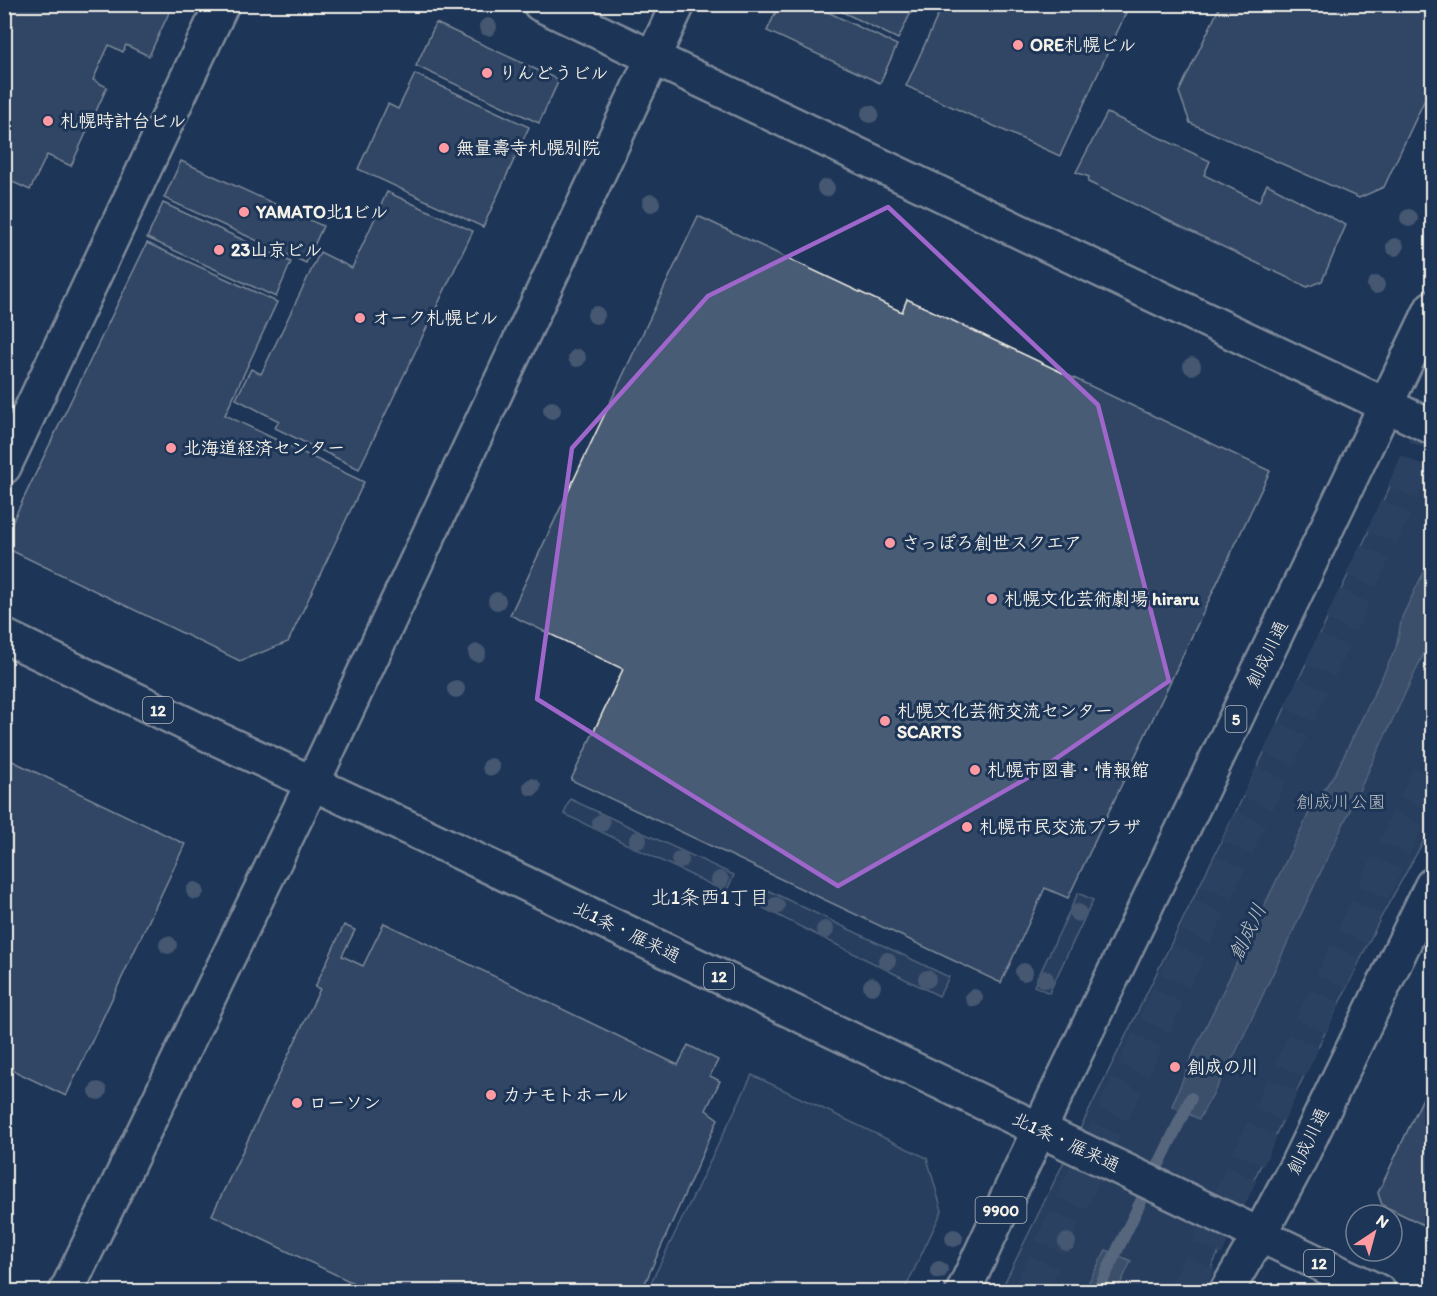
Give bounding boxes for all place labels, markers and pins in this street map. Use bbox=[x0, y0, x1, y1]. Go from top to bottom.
place label: ORE札幌ビル bbox=[1030, 34, 1136, 56]
marker: ORE札幌ビル bbox=[1011, 38, 1025, 52]
place label: りんどうビル bbox=[499, 62, 608, 84]
marker: りんどうビル bbox=[480, 66, 494, 80]
place label: 札幌時計台ビル bbox=[60, 110, 186, 132]
marker: 札幌時計台ビル bbox=[41, 114, 55, 128]
place label: 無量壽寺札幌別院 bbox=[456, 137, 600, 159]
marker: 無量壽寺札幌別院 bbox=[437, 141, 451, 155]
place label: YAMATO北1ビル bbox=[255, 201, 388, 223]
marker: YAMATO北1ビル bbox=[237, 205, 251, 219]
place label: 23山京ビル bbox=[231, 239, 322, 261]
marker: 23山京ビル bbox=[212, 243, 226, 257]
place label: オーク札幌ビル bbox=[372, 307, 498, 329]
marker: オーク札幌ビル bbox=[353, 311, 367, 325]
place label: 北海道経済センター bbox=[183, 437, 345, 459]
marker: 北海道経済センター bbox=[164, 441, 178, 455]
place label: さっぽろ創世スクエア bbox=[902, 532, 1082, 554]
marker: さっぽろ創世スクエア bbox=[883, 536, 897, 550]
place label: 札幌文化芸術劇場 hiraru bbox=[1004, 588, 1200, 610]
marker: 札幌文化芸術劇場 hiraru bbox=[985, 592, 999, 606]
place label: 札幌文化芸術交流センター SCARTS bbox=[897, 700, 1113, 743]
marker: 札幌文化芸術交流センター SCARTS bbox=[878, 714, 892, 728]
place label: 札幌市図書・情報館 bbox=[987, 759, 1149, 781]
marker: 札幌市図書・情報館 bbox=[968, 763, 982, 777]
place label: 札幌市民交流プラザ bbox=[979, 816, 1141, 838]
marker: 札幌市民交流プラザ bbox=[960, 820, 974, 834]
place label: 創成の川 bbox=[1187, 1056, 1259, 1078]
marker: 創成の川 bbox=[1168, 1060, 1182, 1074]
place label: カナモトホール bbox=[503, 1084, 628, 1106]
marker: カナモトホール bbox=[484, 1088, 498, 1102]
place label: ローソン bbox=[309, 1092, 381, 1114]
marker: ローソン bbox=[290, 1096, 304, 1110]

